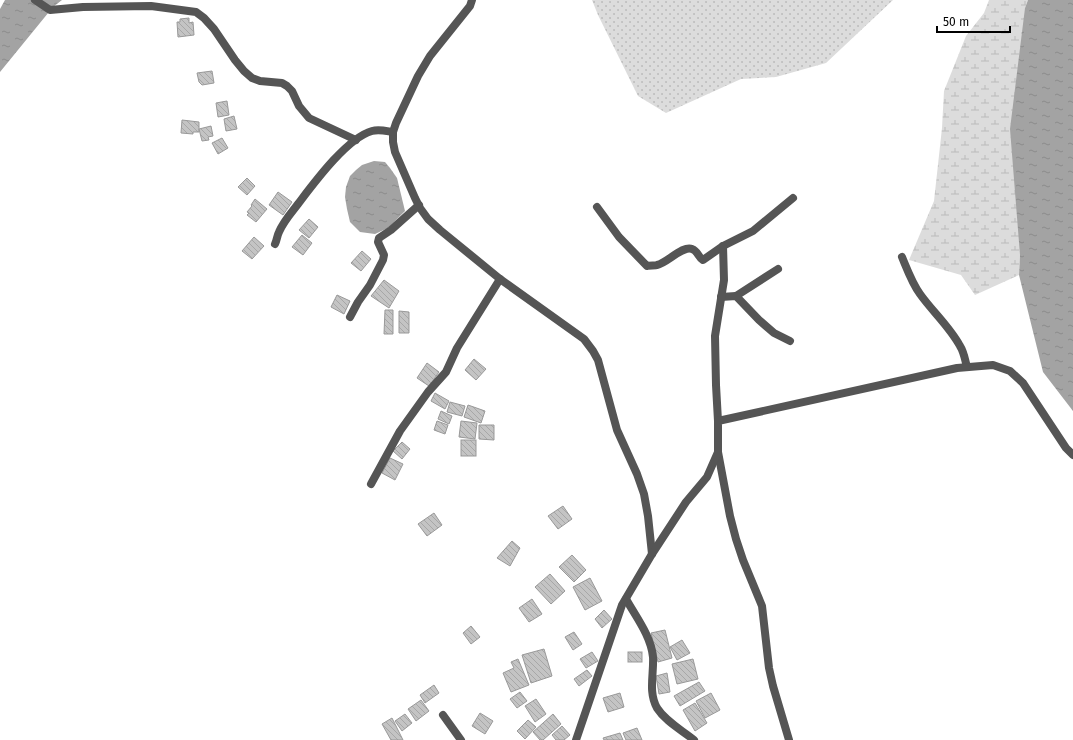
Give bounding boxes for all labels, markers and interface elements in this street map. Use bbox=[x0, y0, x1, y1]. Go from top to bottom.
scale bar bbox=[937, 8, 1010, 34]
text: 50 m bbox=[943, 15, 969, 29]

